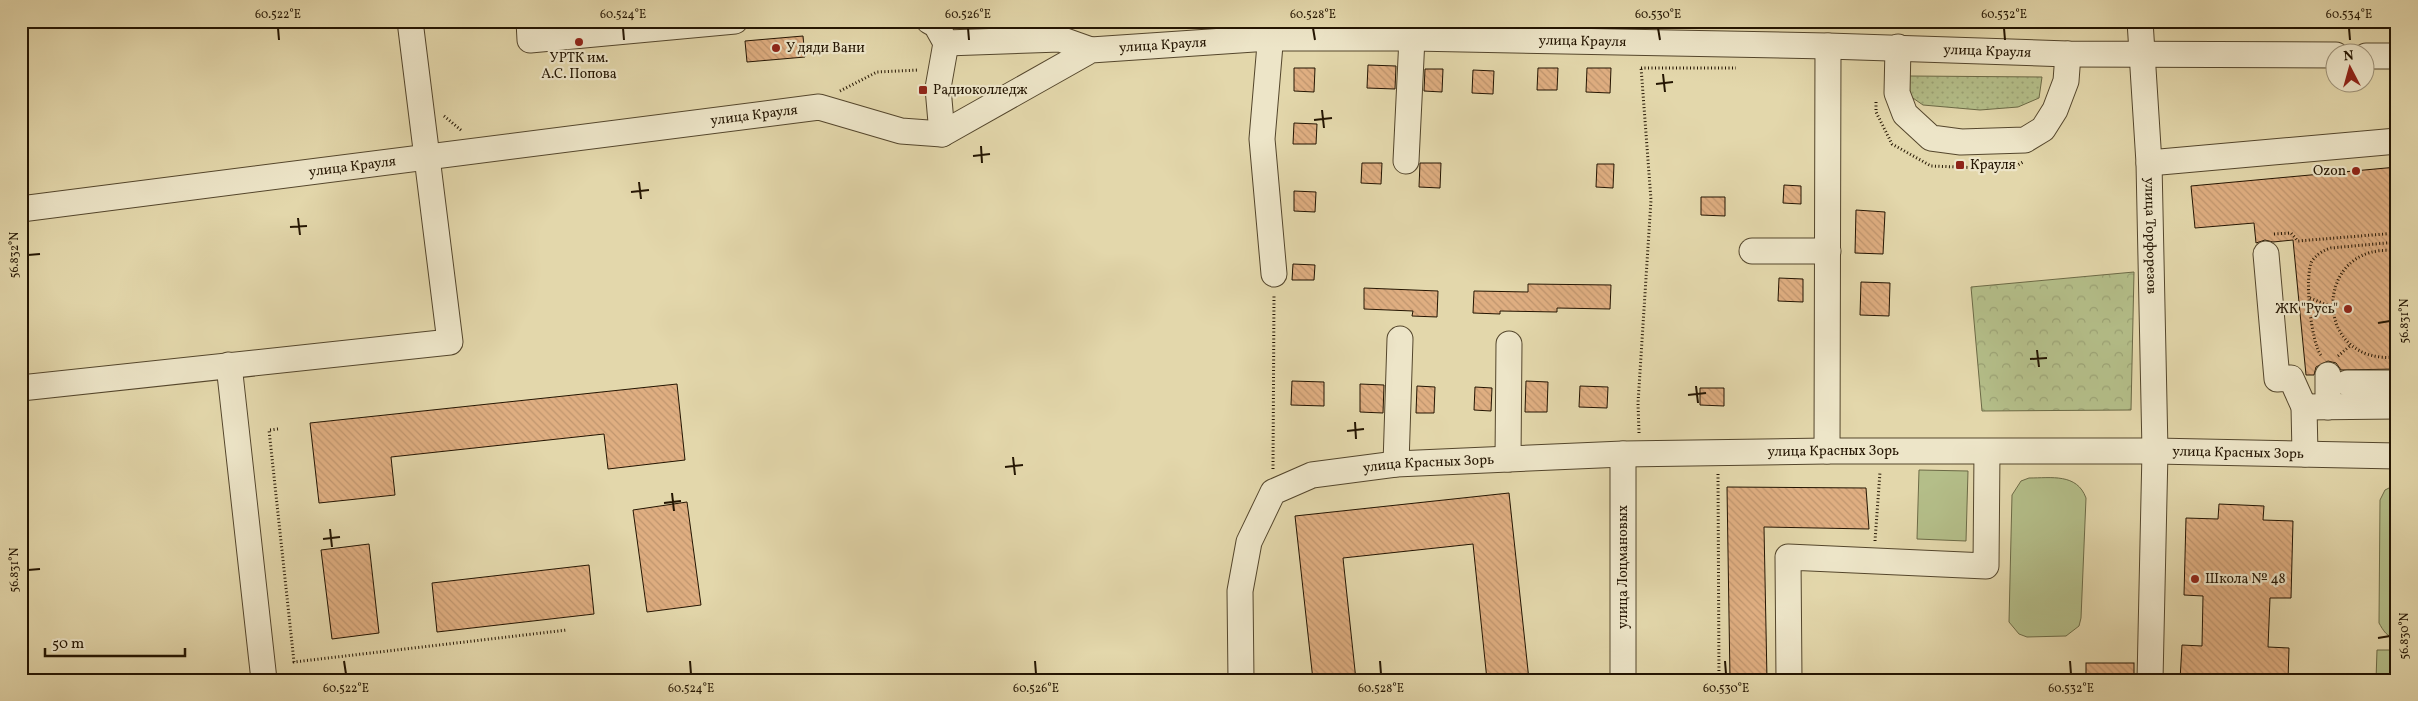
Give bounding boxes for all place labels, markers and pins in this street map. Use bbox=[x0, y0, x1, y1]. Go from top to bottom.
marker: УРТК им. А.С. Попова bbox=[573, 36, 585, 48]
place label: У дяди Вани bbox=[786, 39, 865, 58]
marker: У дяди Вани bbox=[770, 42, 782, 54]
place label: УРТК им. А.С. Попова bbox=[541, 49, 617, 84]
place label: Радиоколледж bbox=[933, 81, 1028, 100]
marker: Радиоколледж bbox=[917, 84, 929, 96]
place label: Крауля bbox=[1970, 156, 2016, 175]
marker: Крауля bbox=[1954, 159, 1966, 171]
place label: Ozon bbox=[2313, 162, 2346, 181]
marker: Ozon bbox=[2350, 165, 2362, 177]
place label: ЖК "Русь" bbox=[2275, 300, 2338, 319]
marker: ЖК "Русь" bbox=[2342, 303, 2354, 315]
place label: Школа № 48 bbox=[2205, 570, 2286, 589]
marker: Школа № 48 bbox=[2189, 573, 2201, 585]

